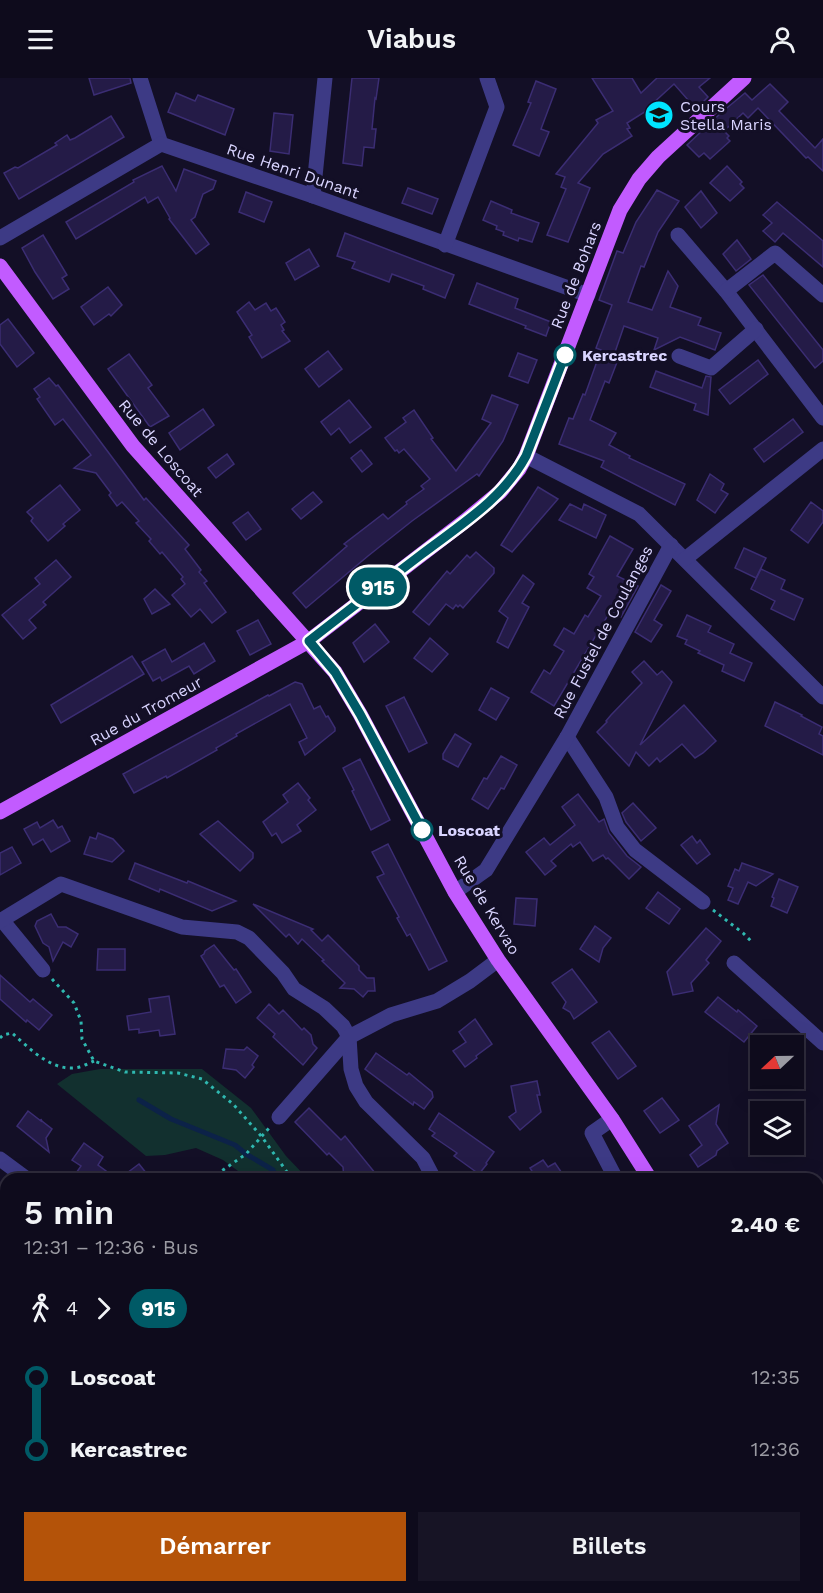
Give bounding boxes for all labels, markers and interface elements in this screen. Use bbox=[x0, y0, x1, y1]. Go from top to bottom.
icon: menu bbox=[24, 23, 57, 56]
text: Viabus bbox=[367, 23, 456, 55]
icon: person bbox=[766, 23, 799, 56]
place label: Cours Stella Maris bbox=[680, 97, 772, 134]
school or university icon: Cours Stella Maris bbox=[643, 99, 675, 131]
street label: Rue Henri Dunant bbox=[224, 139, 362, 203]
street label: Rue de Bohars bbox=[547, 219, 605, 331]
marker: Kercastrec bbox=[554, 344, 576, 366]
place label: Kercastrec bbox=[582, 346, 667, 365]
street label: Rue de Loscoat bbox=[115, 396, 207, 501]
street label: Rue Fustel de Coulanges bbox=[549, 542, 657, 722]
line badge: 915 bbox=[344, 568, 412, 606]
text: 915 bbox=[361, 575, 395, 600]
street label: Rue du Tromeur bbox=[87, 672, 206, 750]
marker: Loscoat bbox=[411, 819, 433, 841]
place label: Loscoat bbox=[438, 821, 500, 840]
street label: Rue de Kervao bbox=[450, 852, 524, 958]
north arrow bbox=[750, 1035, 804, 1089]
map controls bbox=[750, 1035, 804, 1155]
button: layers bbox=[750, 1101, 804, 1155]
text: 5 min bbox=[24, 1193, 114, 1232]
text: 2.40 € bbox=[730, 1212, 800, 1237]
text: 12:31 – 12:36 · Bus bbox=[24, 1235, 199, 1259]
icon: walk bbox=[24, 1292, 57, 1325]
icon: forward bbox=[87, 1292, 120, 1325]
text: 4 bbox=[66, 1296, 78, 1320]
text: 915 bbox=[141, 1296, 175, 1321]
text: Loscoat bbox=[70, 1365, 155, 1390]
text: 12:35 bbox=[751, 1365, 800, 1389]
text: Kercastrec bbox=[70, 1437, 188, 1462]
text: 12:36 bbox=[751, 1437, 800, 1461]
button: Démarrer bbox=[24, 1512, 406, 1581]
button: Billets bbox=[418, 1512, 800, 1581]

